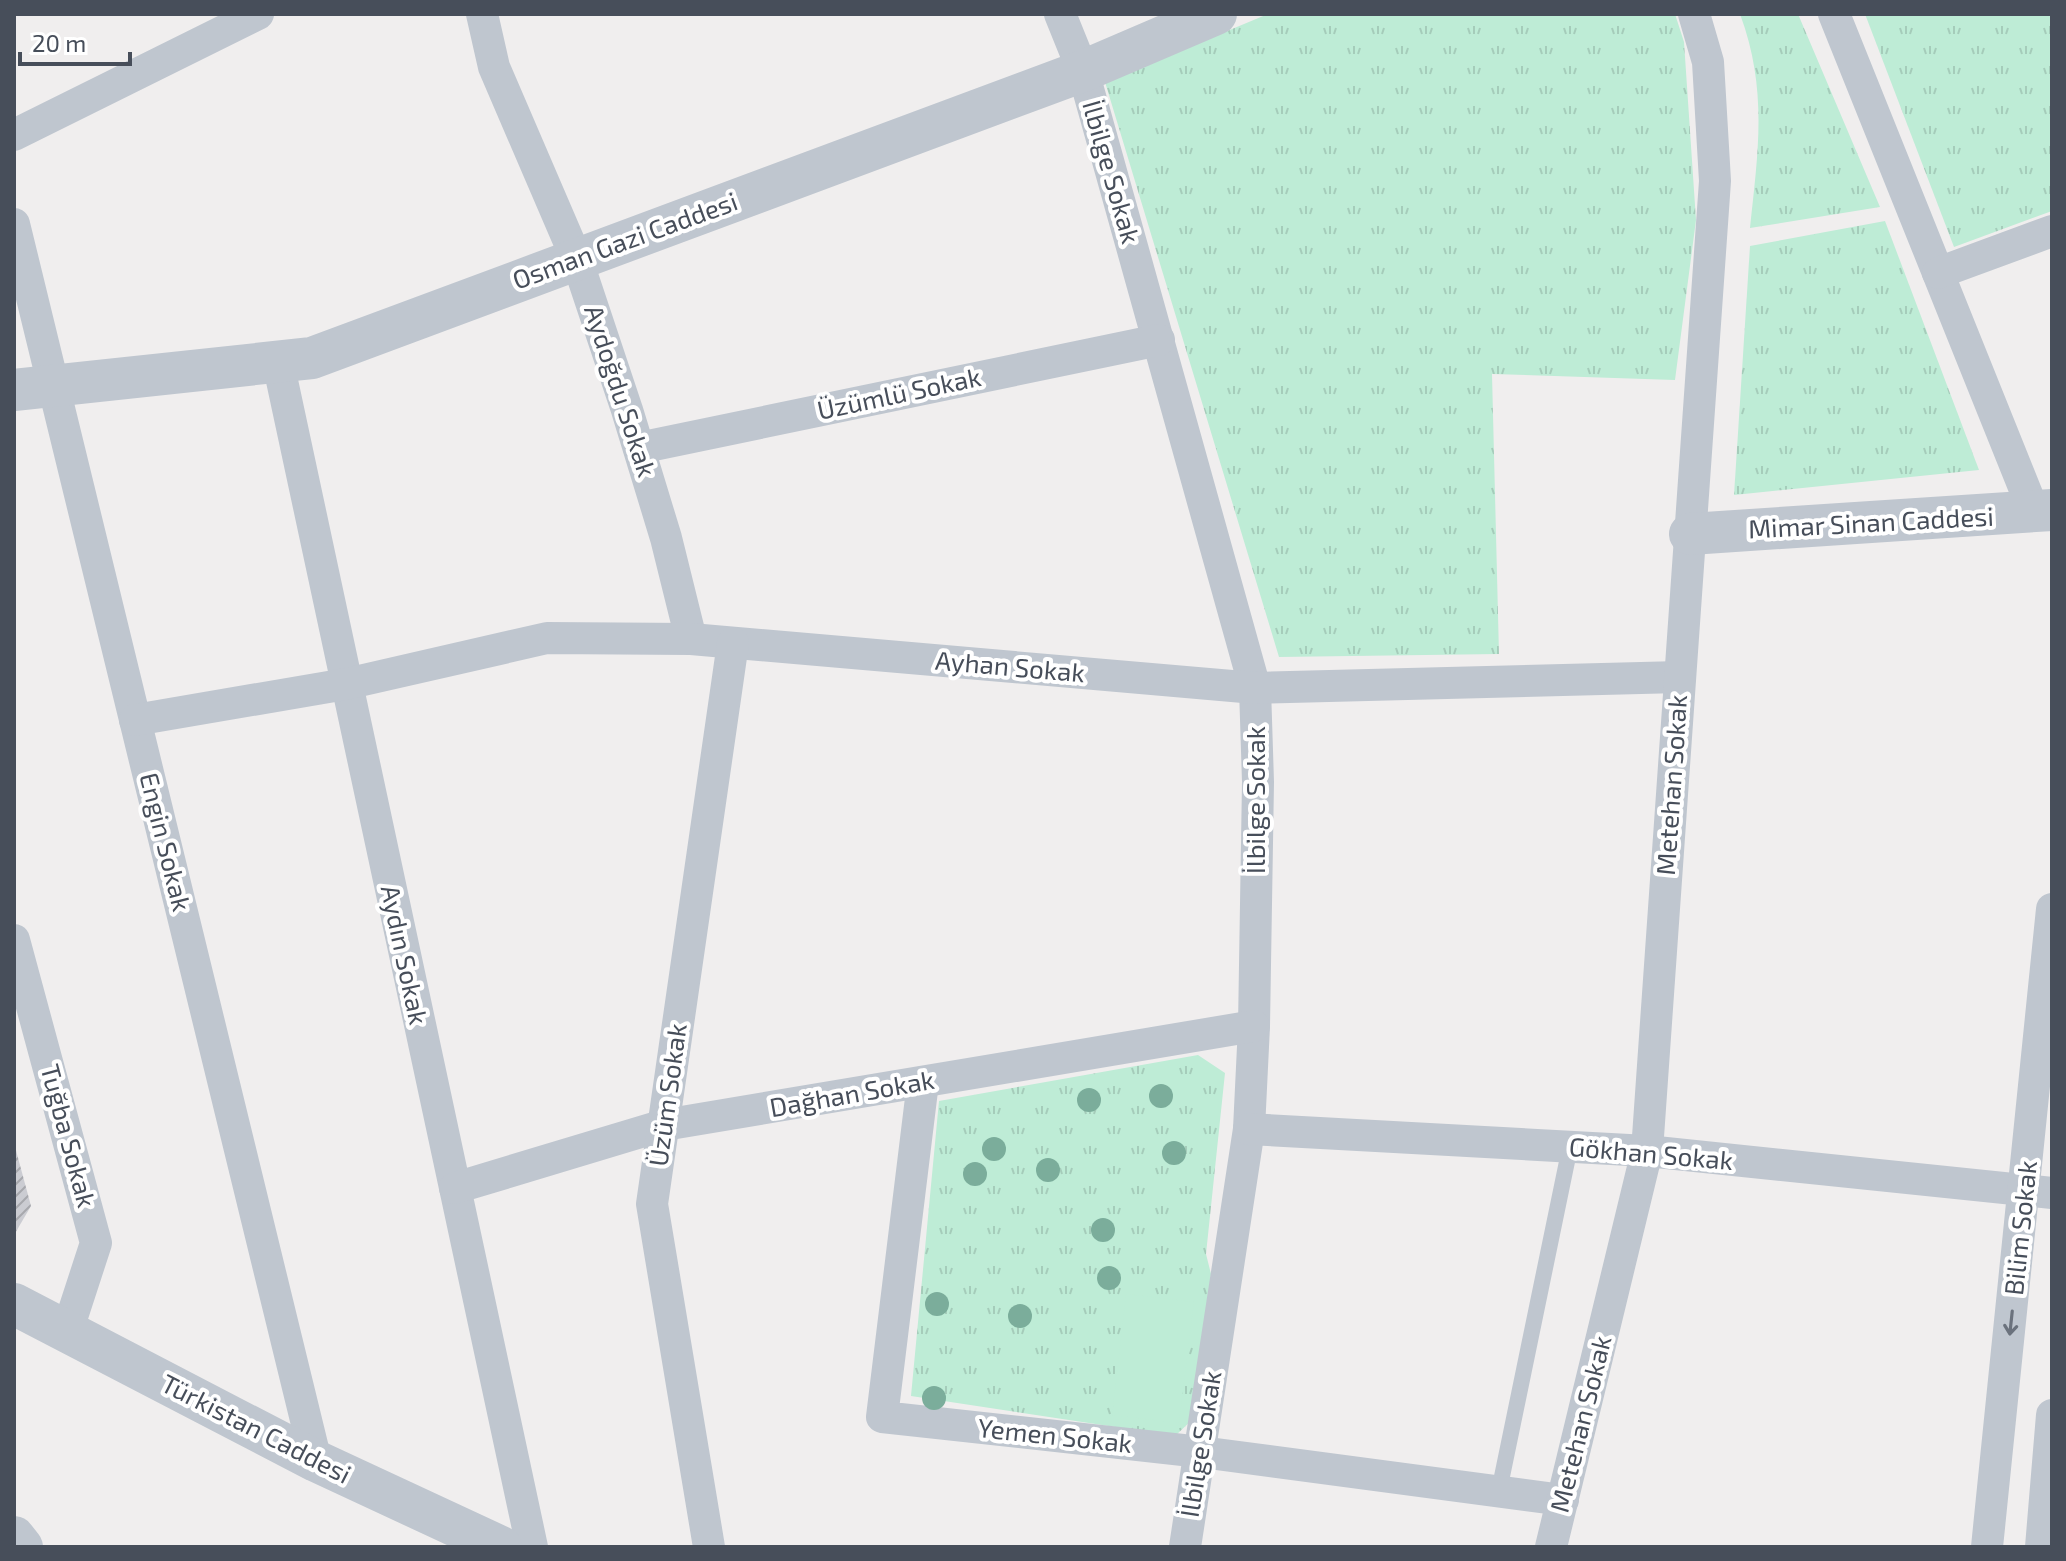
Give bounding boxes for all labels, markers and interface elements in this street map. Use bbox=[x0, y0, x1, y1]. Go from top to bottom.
scale bar bbox=[20, 16, 130, 66]
text: 20 m bbox=[32, 28, 86, 57]
street label: İlbilge Sokak bbox=[1077, 96, 1148, 247]
street label: Osman Gazi Caddesi bbox=[508, 184, 741, 295]
street label: Aydoğdu Sokak bbox=[579, 301, 664, 480]
street label: Üzümlü Sokak bbox=[814, 360, 983, 425]
street label: Mimar Sinan Caddesi bbox=[1747, 500, 1994, 543]
street label: Ayhan Sokak bbox=[934, 644, 1086, 687]
street label: Metehan Sokak bbox=[1649, 694, 1692, 876]
street label: İlbilge Sokak bbox=[1239, 726, 1270, 874]
street label: Engin Sokak bbox=[134, 769, 199, 914]
street label: Aydın Sokak bbox=[376, 882, 435, 1027]
street label: Üzüm Sokak bbox=[641, 1021, 692, 1168]
street label: Tuğba Sokak bbox=[35, 1061, 103, 1211]
street label: Dağhan Sokak bbox=[767, 1063, 936, 1122]
street label: Gökhan Sokak bbox=[1568, 1130, 1735, 1175]
street label: Bilim Sokak bbox=[1997, 1159, 2042, 1297]
one-way arrow bbox=[2004, 1309, 2019, 1336]
street label: Metehan Sokak bbox=[1543, 1332, 1616, 1515]
street label: Türkistan Caddesi bbox=[157, 1367, 357, 1489]
street label: İlbilge Sokak bbox=[1173, 1368, 1226, 1519]
street label: Yemen Sokak bbox=[977, 1411, 1134, 1458]

